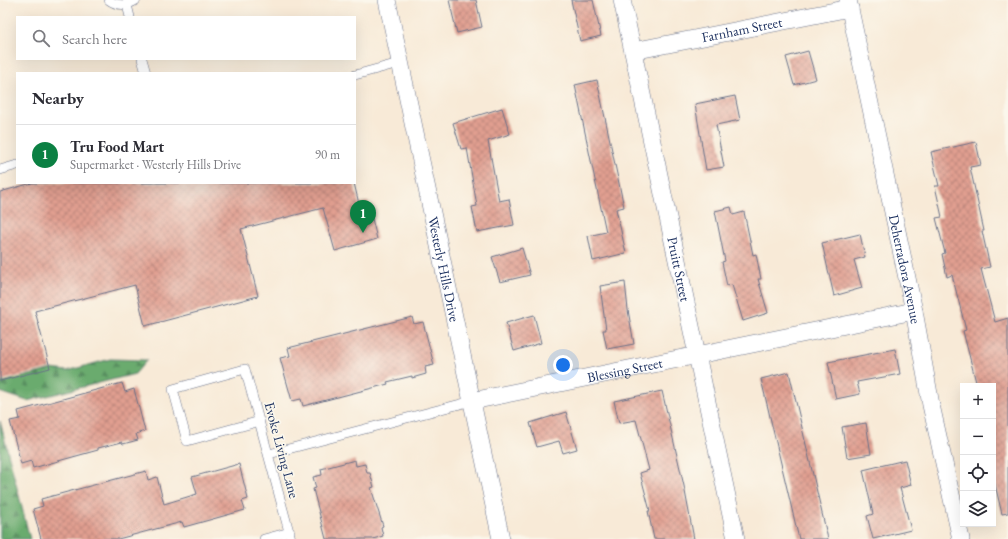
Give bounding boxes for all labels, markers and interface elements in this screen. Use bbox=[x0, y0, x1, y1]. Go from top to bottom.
street label: Farnham Street bbox=[700, 13, 784, 46]
search box bbox=[16, 16, 356, 60]
icon: search bbox=[30, 27, 52, 49]
text: Search here bbox=[62, 29, 127, 48]
text: Nearby bbox=[32, 87, 84, 109]
text: Tru Food Mart bbox=[70, 137, 164, 156]
text: 1 bbox=[42, 146, 48, 163]
text: 90 m bbox=[315, 146, 340, 163]
text: Supermarket · Westerly Hills Drive bbox=[70, 156, 241, 173]
pin: 1 bbox=[350, 200, 376, 233]
street label: Deherradora Avenue bbox=[885, 213, 925, 326]
street label: Westerly Hills Drive bbox=[424, 215, 464, 324]
street label: Pruitt Street bbox=[663, 235, 695, 304]
street label: Blessing Street bbox=[585, 353, 665, 386]
your location bbox=[553, 355, 573, 375]
map controls bbox=[960, 383, 996, 527]
button: + bbox=[960, 383, 996, 419]
street label: Evoke Living Lane bbox=[261, 400, 304, 501]
button: − bbox=[960, 419, 996, 455]
button: locate bbox=[960, 455, 996, 491]
button: layers bbox=[960, 491, 996, 527]

